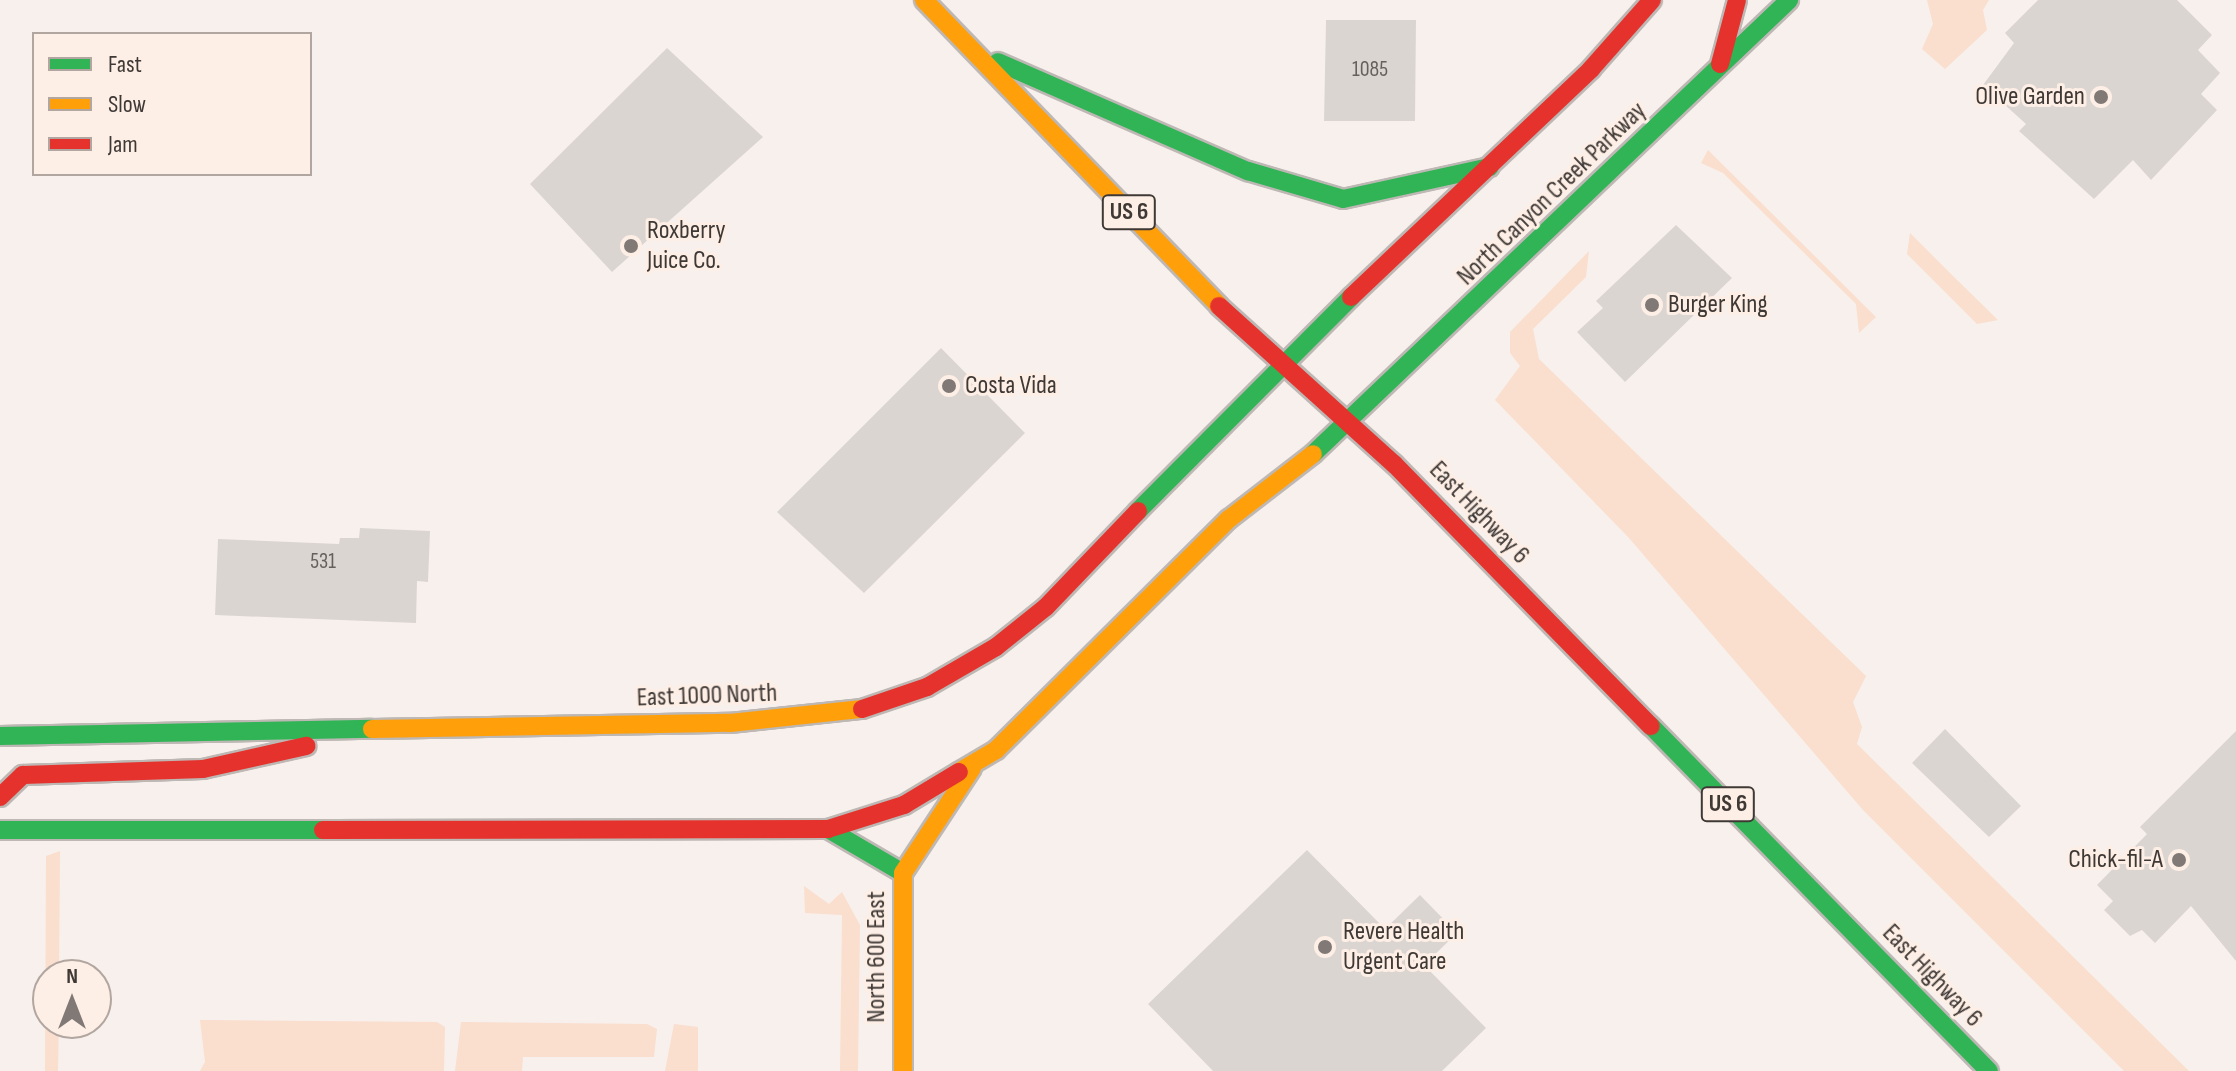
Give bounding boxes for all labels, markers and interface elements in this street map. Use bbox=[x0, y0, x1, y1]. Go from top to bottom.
legend bbox=[32, 32, 312, 176]
text: Fast bbox=[108, 50, 142, 79]
house number: 1085 bbox=[1352, 57, 1388, 83]
place label: Olive Garden bbox=[1975, 81, 2085, 113]
marker: Olive Garden bbox=[2092, 88, 2110, 106]
text: Slow bbox=[108, 90, 146, 119]
street label: North Canyon Creek Parkway bbox=[1451, 96, 1653, 292]
text: Jam bbox=[108, 130, 138, 159]
road number: US 6 bbox=[1101, 192, 1157, 232]
place label: Roxberry Juice Co. bbox=[647, 215, 725, 276]
marker: Roxberry Juice Co. bbox=[622, 237, 640, 255]
place label: Burger King bbox=[1668, 289, 1768, 321]
marker: Burger King bbox=[1643, 296, 1661, 314]
place label: Costa Vida bbox=[965, 370, 1057, 402]
marker: Costa Vida bbox=[940, 377, 958, 395]
street label: East Highway 6 bbox=[1422, 455, 1536, 571]
house number: 531 bbox=[310, 549, 336, 575]
street label: East 1000 North bbox=[636, 678, 778, 714]
road number: US 6 bbox=[1700, 784, 1756, 824]
place label: Chick-fil-A bbox=[2068, 844, 2163, 876]
marker: Chick-fil-A bbox=[2170, 851, 2188, 869]
street label: North 600 East bbox=[861, 891, 893, 1023]
place label: Revere Health Urgent Care bbox=[1343, 916, 1464, 978]
street label: East Highway 6 bbox=[1875, 918, 1989, 1034]
marker: Revere Health Urgent Care bbox=[1314, 936, 1336, 958]
north arrow bbox=[32, 959, 112, 1039]
text: N bbox=[66, 963, 78, 990]

